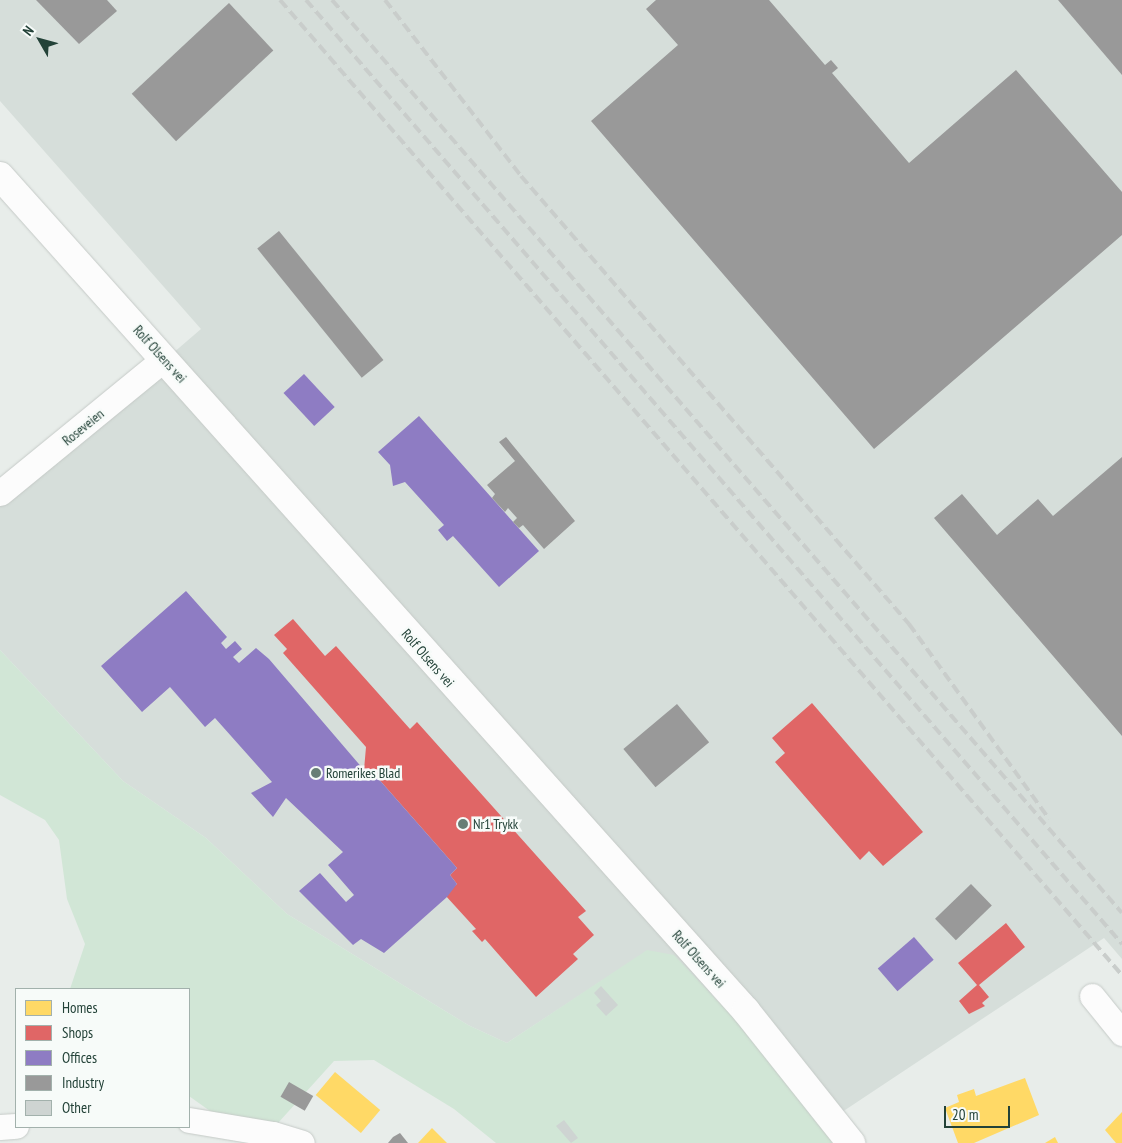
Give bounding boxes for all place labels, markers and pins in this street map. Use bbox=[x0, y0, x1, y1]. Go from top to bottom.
place label: Romerikes Blad bbox=[326, 765, 400, 781]
marker: Romerikes Blad bbox=[310, 767, 322, 779]
place label: Nr1 Trykk bbox=[473, 816, 519, 832]
marker: Nr1 Trykk bbox=[457, 818, 469, 830]

